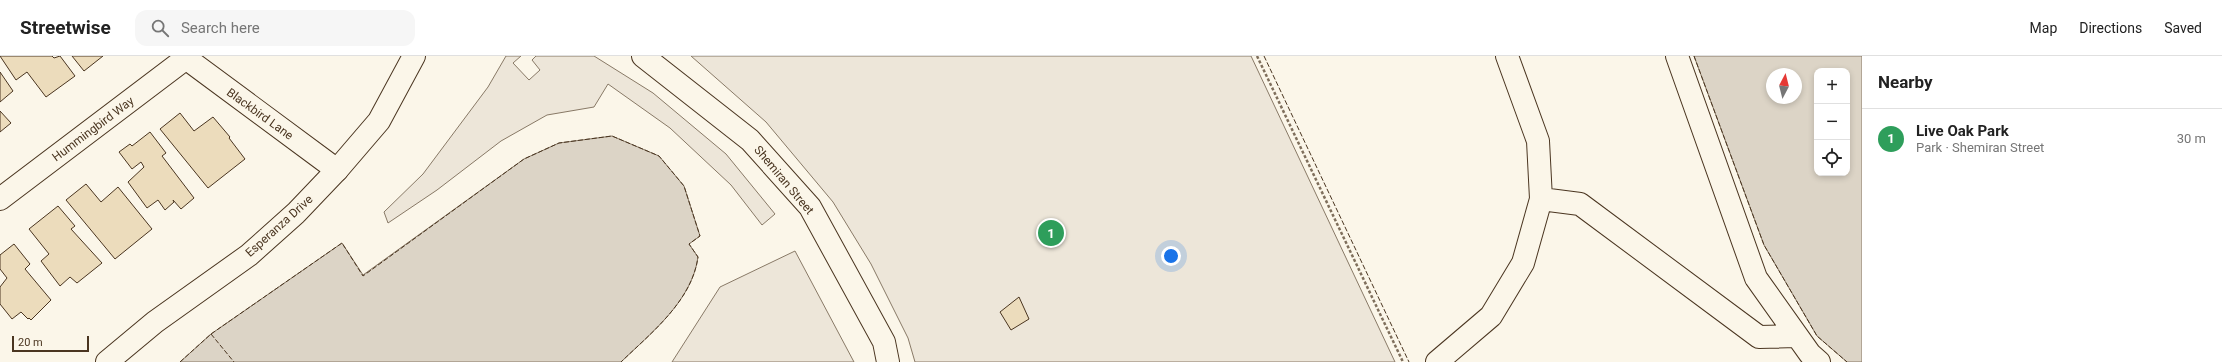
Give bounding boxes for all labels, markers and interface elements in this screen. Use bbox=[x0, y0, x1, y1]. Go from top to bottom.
search box bbox=[135, 10, 415, 46]
text: Streetwise bbox=[20, 16, 111, 39]
icon: search bbox=[149, 17, 171, 39]
text: Search here bbox=[181, 19, 260, 37]
text: Map bbox=[2030, 20, 2057, 36]
text: Directions bbox=[2079, 20, 2142, 36]
text: Saved bbox=[2164, 20, 2202, 36]
north arrow bbox=[1766, 68, 1802, 104]
map controls bbox=[1814, 68, 1850, 176]
button: + bbox=[1814, 68, 1850, 104]
text: Nearby bbox=[1878, 72, 1933, 92]
street label: Blackbird Lane bbox=[224, 85, 296, 143]
street label: Hummingbird Way bbox=[49, 94, 137, 164]
button: − bbox=[1814, 104, 1850, 140]
text: Live Oak Park bbox=[1916, 122, 2009, 140]
text: 1 bbox=[1887, 131, 1895, 146]
text: 30 m bbox=[2177, 131, 2206, 146]
button: locate bbox=[1814, 140, 1850, 176]
text: Park · Shemiran Street bbox=[1916, 140, 2044, 155]
street label: Shemiran Street bbox=[751, 143, 817, 217]
street label: Esperanza Drive bbox=[243, 192, 315, 260]
pin: 1 bbox=[1038, 218, 1064, 248]
your location bbox=[1161, 246, 1181, 266]
scale bar bbox=[12, 334, 89, 353]
text: 20 m bbox=[18, 336, 43, 349]

